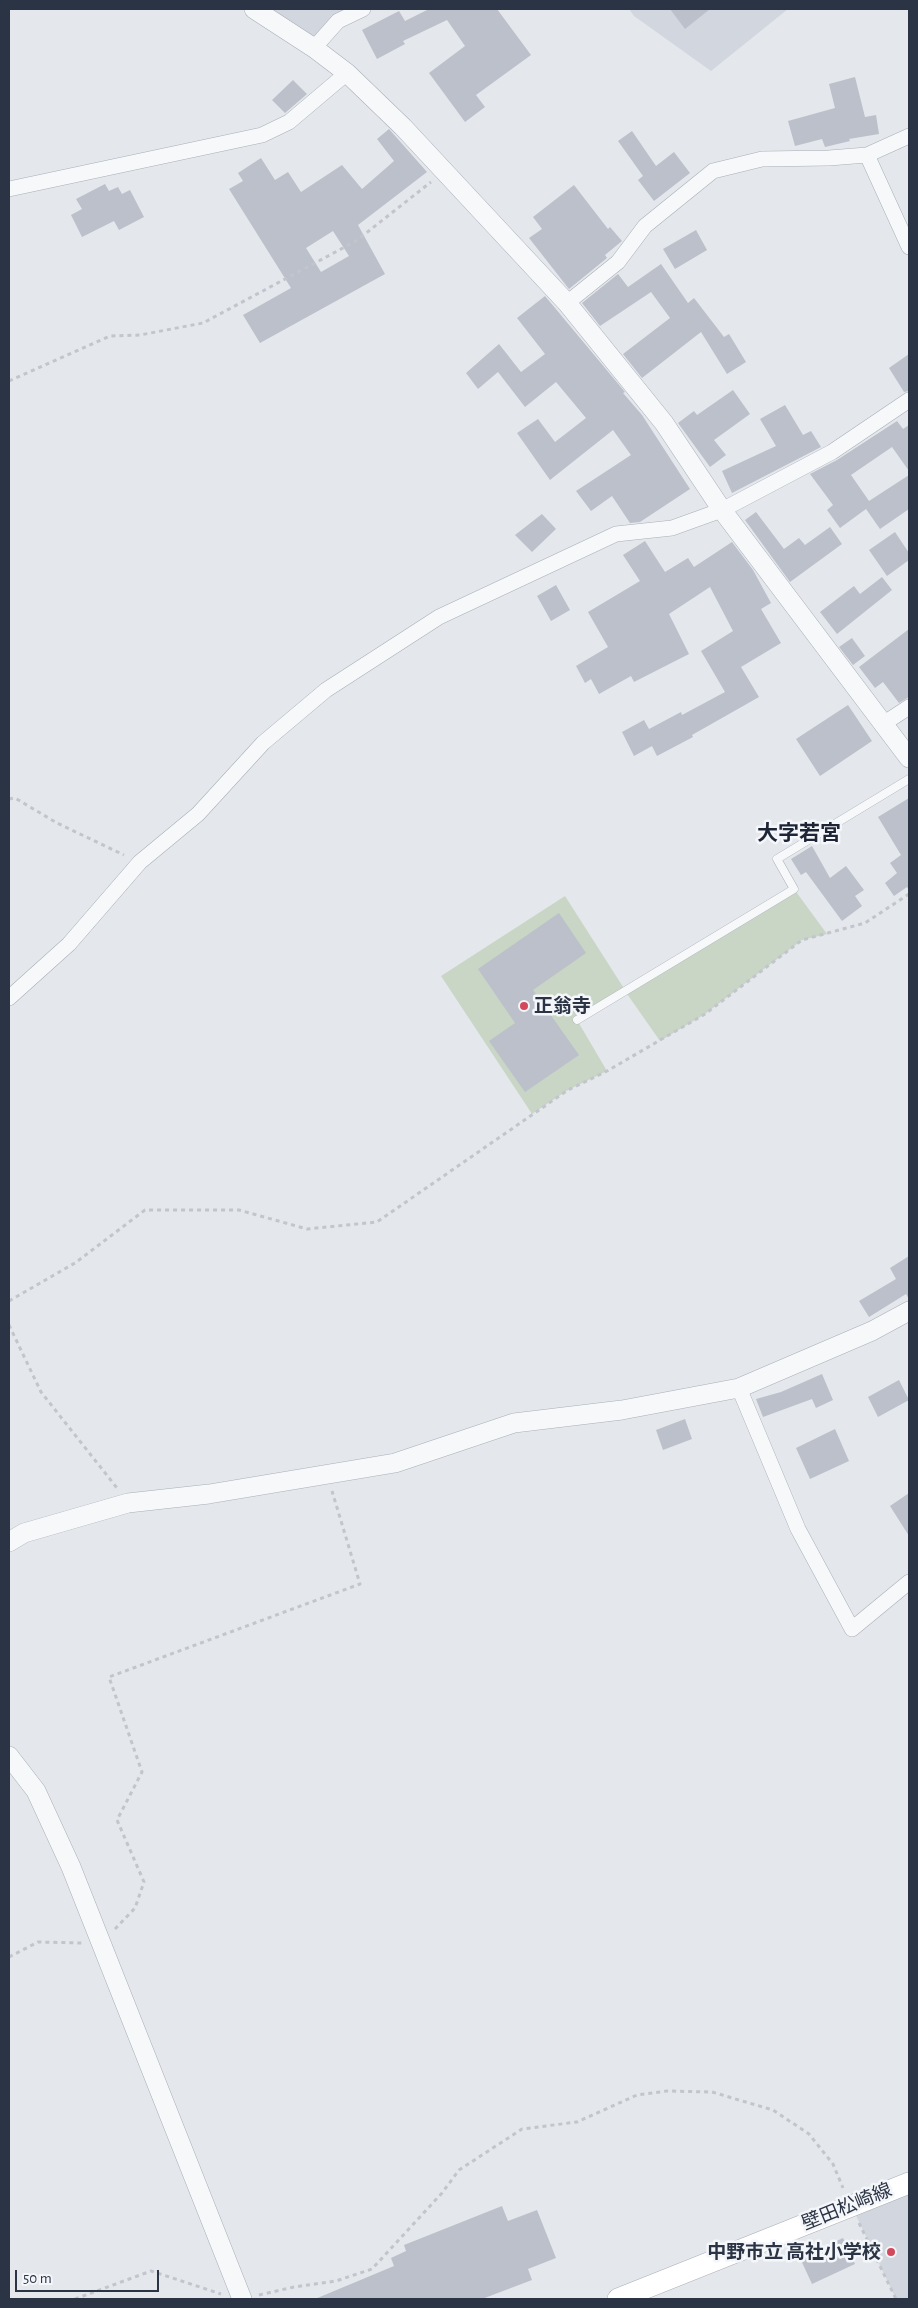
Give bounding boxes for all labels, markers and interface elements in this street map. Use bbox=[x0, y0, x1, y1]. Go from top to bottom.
district label: 大字若宮 bbox=[757, 821, 841, 847]
place label: 正翁寺 bbox=[534, 995, 591, 1017]
marker: 正翁寺 bbox=[518, 1000, 530, 1012]
street label: 壁田松崎線 bbox=[799, 2179, 895, 2235]
place label: 中野市立 高社小学校 bbox=[707, 2241, 881, 2263]
marker: 中野市立 高社小学校 bbox=[885, 2246, 897, 2258]
scale bar bbox=[18, 2260, 161, 2292]
text: 50 m bbox=[23, 2271, 52, 2286]

